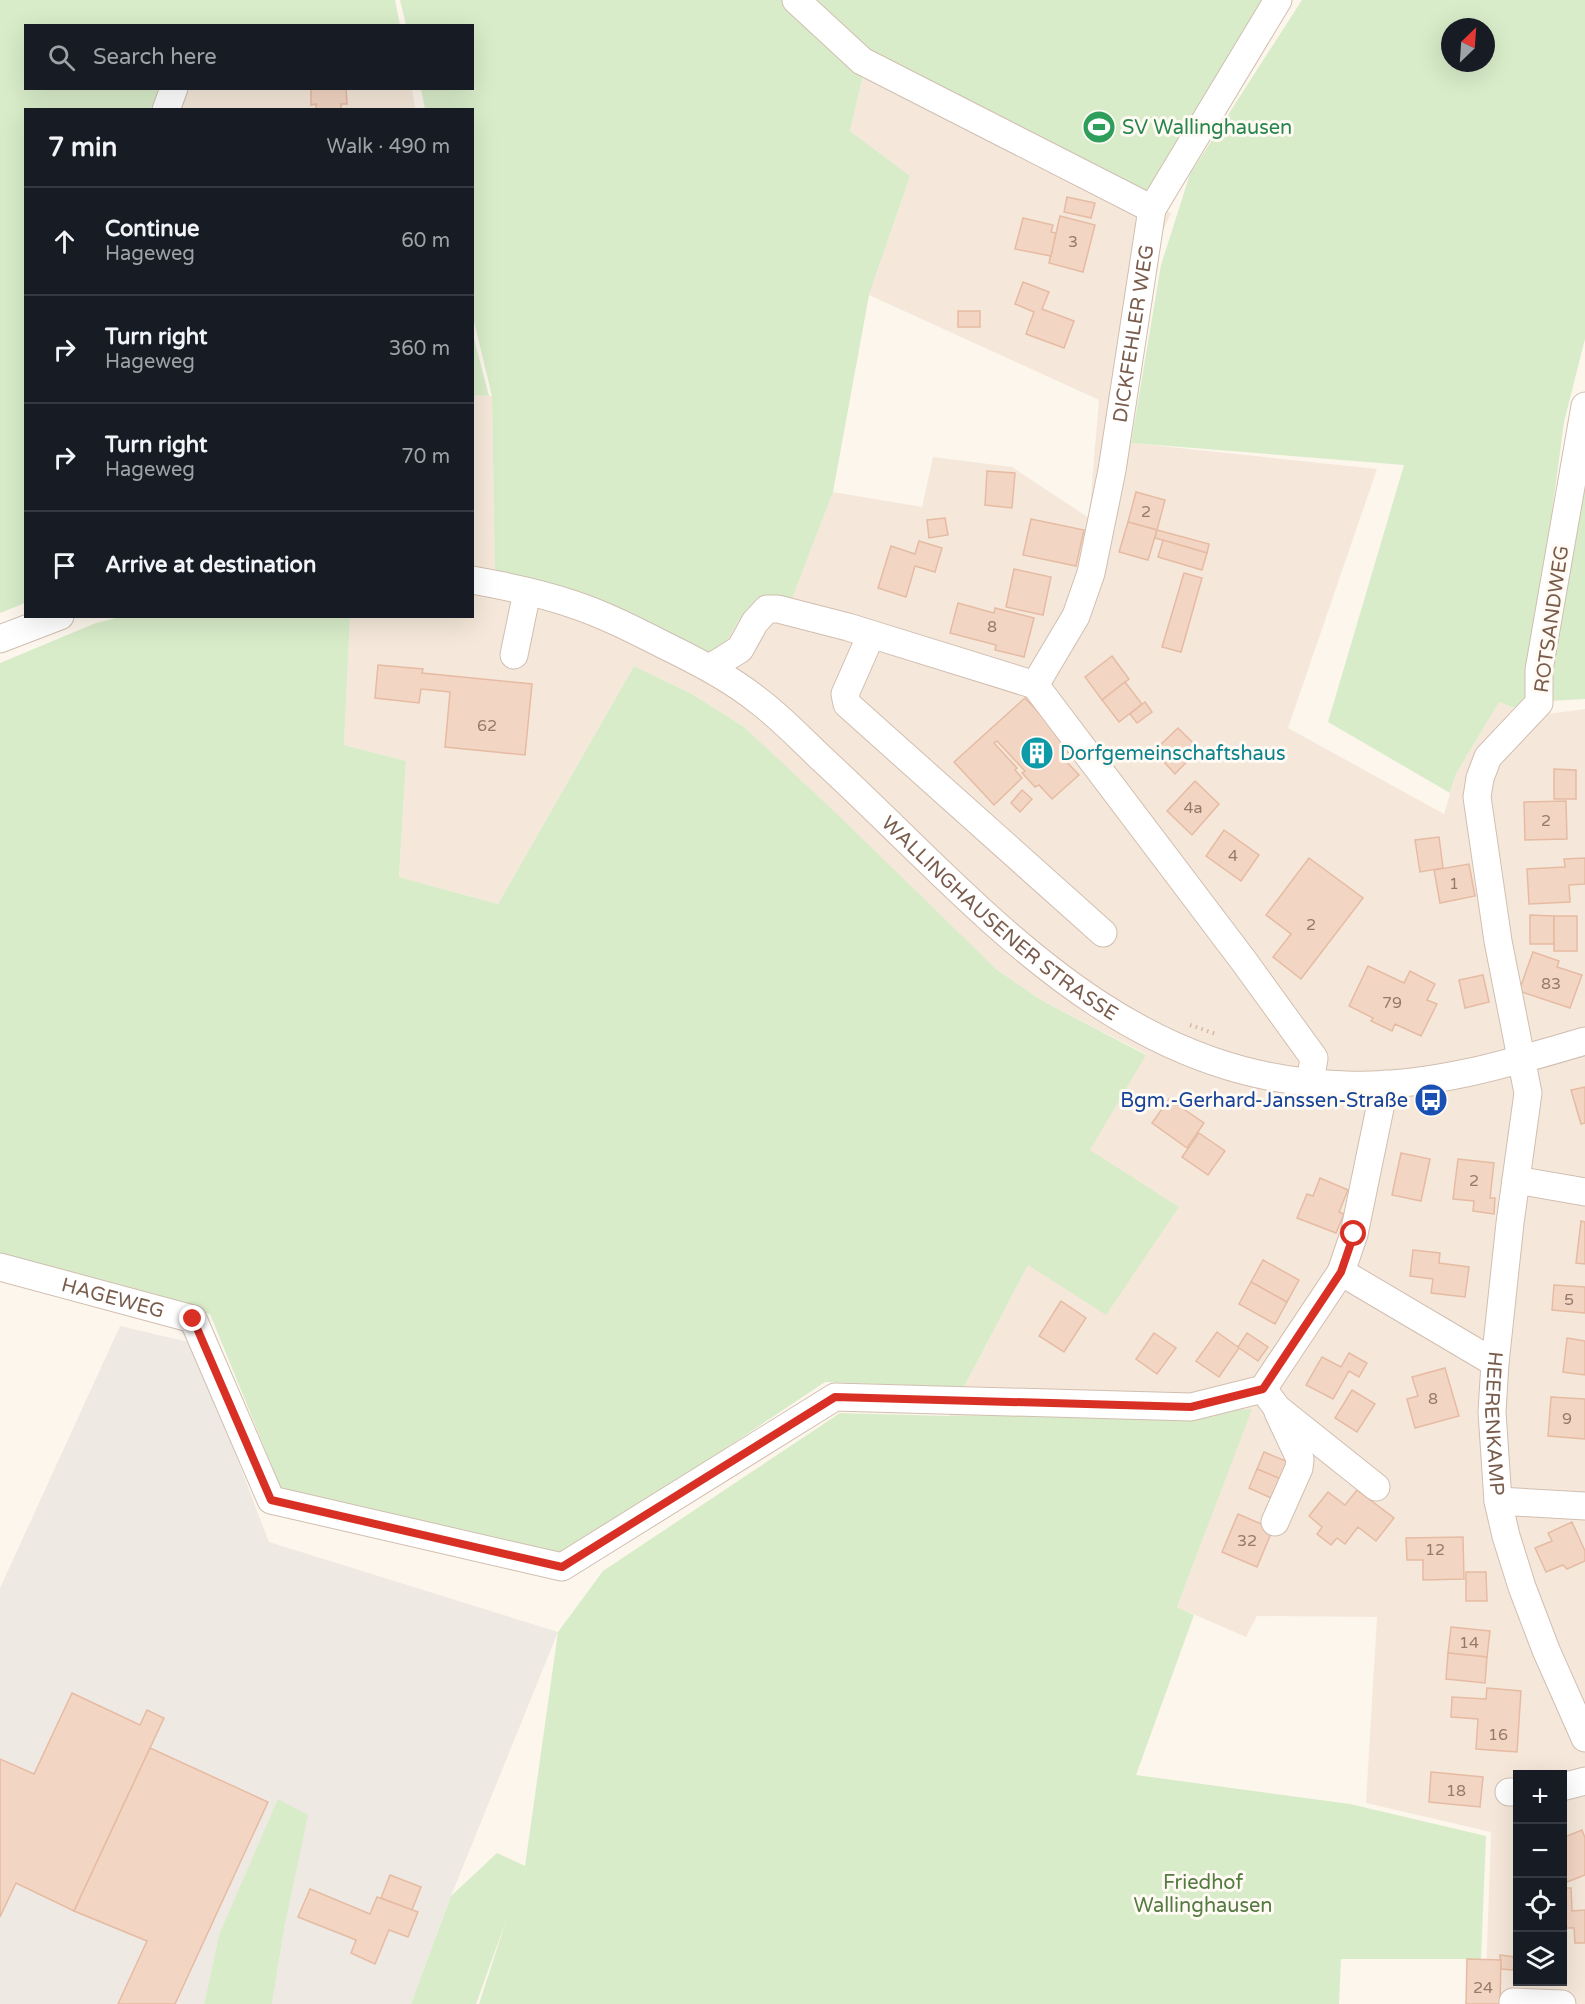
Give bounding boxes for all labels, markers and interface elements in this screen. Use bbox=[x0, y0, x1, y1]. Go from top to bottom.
north arrow bbox=[1441, 18, 1495, 72]
search box bbox=[24, 24, 474, 90]
icon: search bbox=[45, 41, 78, 74]
text: Search here bbox=[93, 44, 217, 70]
sports icon: SV Wallinghausen bbox=[1081, 109, 1117, 145]
place label: SV Wallinghausen bbox=[1122, 116, 1292, 140]
text: 7 min bbox=[48, 132, 117, 163]
text: Walk · 490 m bbox=[327, 135, 450, 159]
text: Continue bbox=[105, 216, 200, 242]
icon: ahead bbox=[48, 225, 81, 258]
text: 60 m bbox=[401, 229, 450, 253]
house number: 3 bbox=[1068, 232, 1078, 252]
text: Hageweg bbox=[105, 242, 195, 266]
street label: DICKFEHLER WEG bbox=[1108, 243, 1159, 424]
text: Turn right bbox=[105, 324, 207, 350]
icon: right bbox=[48, 333, 81, 366]
text: 360 m bbox=[389, 337, 450, 361]
text: Hageweg bbox=[105, 350, 195, 374]
text: Turn right bbox=[105, 432, 207, 458]
icon: right bbox=[48, 441, 81, 474]
text: 70 m bbox=[401, 445, 450, 469]
text: Hageweg bbox=[105, 458, 195, 482]
house number: 2 bbox=[1141, 502, 1151, 522]
street label: ROTSANDWEG bbox=[1530, 544, 1574, 694]
icon: arrive bbox=[48, 549, 81, 582]
text: Arrive at destination bbox=[105, 552, 316, 578]
house number: 8 bbox=[987, 617, 997, 637]
house number: 62 bbox=[477, 716, 497, 736]
building icon: Dorfgemeinschaftshaus bbox=[1019, 735, 1055, 771]
place label: Dorfgemeinschaftshaus bbox=[1060, 742, 1286, 766]
house number: 4a bbox=[1183, 798, 1203, 818]
street label: WALLINGHAUSENER STRASSE bbox=[876, 811, 1122, 1026]
house number: 2 bbox=[1541, 811, 1551, 831]
house number: 4 bbox=[1228, 846, 1238, 866]
house number: 1 bbox=[1449, 874, 1459, 894]
house number: 2 bbox=[1306, 915, 1316, 935]
house number: 83 bbox=[1541, 974, 1561, 994]
house number: 79 bbox=[1382, 993, 1402, 1013]
bus stop icon: Bgm.-Gerhard-Janssen-Straße bbox=[1413, 1082, 1449, 1118]
place label: Bgm.-Gerhard-Janssen-Straße bbox=[1120, 1089, 1408, 1113]
house number: 2 bbox=[1469, 1171, 1479, 1191]
route start bbox=[1340, 1220, 1366, 1246]
street label: HAGEWEG bbox=[59, 1273, 167, 1324]
house number: 5 bbox=[1564, 1290, 1574, 1310]
route end bbox=[179, 1305, 205, 1331]
street label: HEERENKAMP bbox=[1479, 1350, 1509, 1496]
house number: 8 bbox=[1428, 1389, 1438, 1409]
house number: 9 bbox=[1562, 1409, 1572, 1429]
house number: 32 bbox=[1237, 1531, 1257, 1551]
house number: 12 bbox=[1425, 1540, 1445, 1560]
house number: 14 bbox=[1459, 1633, 1479, 1653]
house number: 16 bbox=[1488, 1725, 1508, 1745]
map controls bbox=[1513, 1770, 1567, 1986]
button: + bbox=[1513, 1770, 1567, 1824]
house number: 18 bbox=[1446, 1781, 1466, 1801]
button: − bbox=[1513, 1824, 1567, 1878]
park label: Friedhof Wallinghausen bbox=[1133, 1871, 1273, 1918]
button: locate bbox=[1513, 1878, 1567, 1932]
button: layers bbox=[1513, 1932, 1567, 1986]
house number: 24 bbox=[1473, 1978, 1493, 1998]

